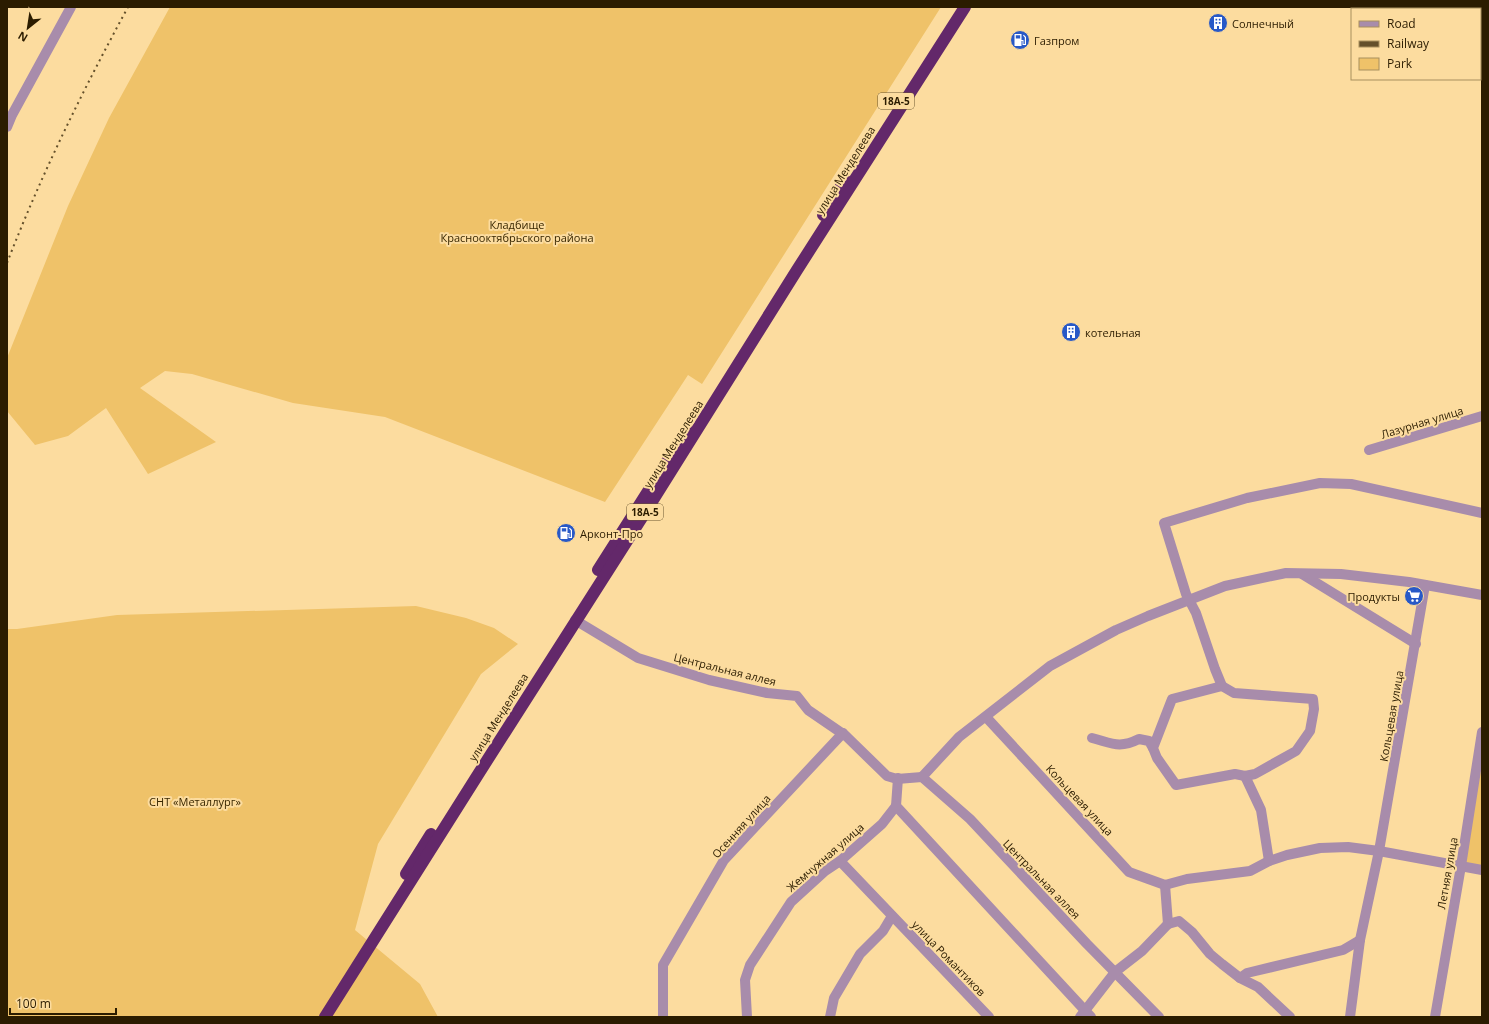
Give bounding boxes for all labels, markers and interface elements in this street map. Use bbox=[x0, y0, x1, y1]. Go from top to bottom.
north arrow bbox=[8, 8, 48, 48]
legend bbox=[1351, 8, 1481, 80]
building icon: Солнечный bbox=[1207, 12, 1229, 34]
text: Road bbox=[1387, 15, 1416, 32]
place label: Солнечный bbox=[1232, 16, 1294, 31]
text: N bbox=[15, 28, 30, 46]
fuel station icon: Газпром bbox=[1009, 29, 1031, 51]
place label: Газпром bbox=[1034, 33, 1079, 48]
text: Railway bbox=[1387, 35, 1430, 52]
text: Park bbox=[1387, 55, 1413, 72]
road number: 18А-5 bbox=[878, 93, 914, 109]
street label: улица Менделеева bbox=[812, 123, 878, 217]
park label: Кладбище Краснооктябрьского района bbox=[440, 217, 594, 245]
building icon: котельная bbox=[1060, 321, 1082, 343]
place label: котельная bbox=[1085, 325, 1141, 340]
street label: улица Менделеева bbox=[640, 397, 706, 491]
street label: Лазурная улица bbox=[1379, 402, 1465, 442]
road number: 18А-5 bbox=[627, 504, 663, 520]
fuel station icon: Арконт-Про bbox=[555, 522, 577, 544]
place label: Арконт-Про bbox=[580, 526, 643, 541]
supermarket icon: Продукты bbox=[1403, 585, 1425, 607]
place label: Продукты bbox=[1348, 589, 1400, 604]
street label: Центральная аллея bbox=[672, 649, 778, 689]
street label: Кольцевая улица bbox=[1376, 669, 1406, 763]
street label: улица Менделеева bbox=[465, 670, 531, 764]
street label: Кольцевая улица bbox=[1043, 761, 1117, 839]
street label: Осенняя улица bbox=[708, 791, 774, 861]
park label: СНТ «Металлург» bbox=[149, 794, 241, 809]
street label: Жемчужная улица bbox=[783, 819, 867, 895]
street label: Центральная аллея bbox=[1000, 836, 1084, 922]
street label: Летняя улица bbox=[1433, 836, 1461, 910]
street label: улица Романтиков bbox=[909, 917, 989, 999]
scale bar bbox=[10, 990, 116, 1016]
text: 100 m bbox=[16, 995, 51, 1012]

